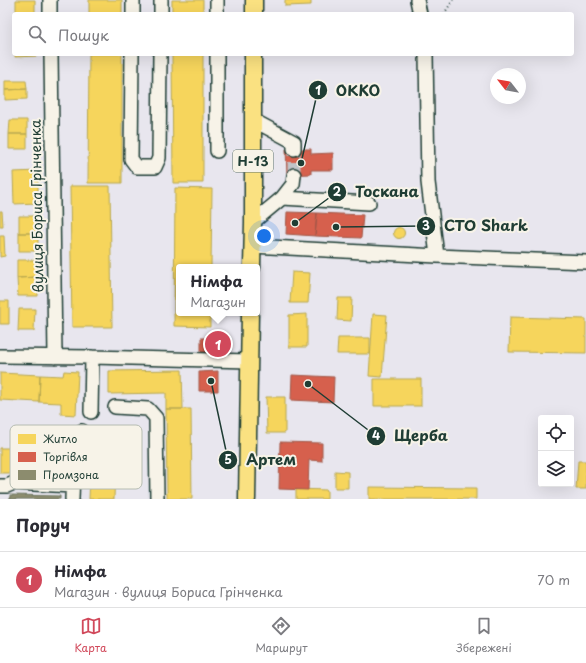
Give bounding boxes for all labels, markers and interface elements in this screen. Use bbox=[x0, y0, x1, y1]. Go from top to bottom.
search box bbox=[12, 12, 574, 56]
icon: search bbox=[26, 23, 48, 45]
text: Пошук bbox=[58, 23, 109, 46]
north arrow bbox=[490, 68, 526, 104]
callout: ОККО bbox=[308, 77, 389, 104]
text: ОККО bbox=[336, 78, 380, 101]
text: 1 bbox=[315, 81, 321, 99]
street label: вулиця Бориса Грінченка bbox=[24, 119, 49, 293]
road number: Н-13 bbox=[233, 150, 273, 172]
callout: Тоскана bbox=[327, 178, 428, 205]
text: Тоскана bbox=[355, 179, 420, 202]
text: 2 bbox=[333, 182, 342, 200]
callout: СТО Shark bbox=[416, 212, 536, 239]
text: СТО Shark bbox=[444, 213, 528, 236]
text: 3 bbox=[422, 216, 430, 234]
your location bbox=[254, 226, 274, 246]
popup bbox=[176, 264, 260, 316]
text: Німфа bbox=[190, 269, 243, 292]
text: Магазин bbox=[190, 292, 246, 311]
pin: 1 bbox=[205, 329, 231, 359]
map controls bbox=[538, 415, 574, 487]
button: locate bbox=[538, 415, 574, 451]
callout: Щерба bbox=[366, 422, 456, 449]
text: Щерба bbox=[394, 423, 448, 446]
legend bbox=[10, 425, 142, 489]
text: 4 bbox=[372, 426, 380, 444]
text: Житло bbox=[43, 430, 77, 447]
callout: Артем bbox=[218, 446, 304, 473]
text: Артем bbox=[246, 447, 296, 470]
text: Торгівля bbox=[43, 448, 88, 465]
text: 5 bbox=[224, 450, 232, 468]
button: layers bbox=[538, 451, 574, 487]
text: Промзона bbox=[43, 466, 99, 483]
text: Поруч bbox=[16, 512, 70, 538]
text: Німфа bbox=[54, 559, 107, 582]
text: 1 bbox=[26, 570, 32, 589]
text: 70 m bbox=[537, 570, 570, 589]
text: Магазин · вулиця Бориса Грінченка bbox=[54, 582, 283, 601]
tab: Карта bbox=[74, 615, 107, 656]
tab: Маршрут bbox=[255, 615, 308, 656]
tab: Збережені bbox=[456, 615, 512, 656]

